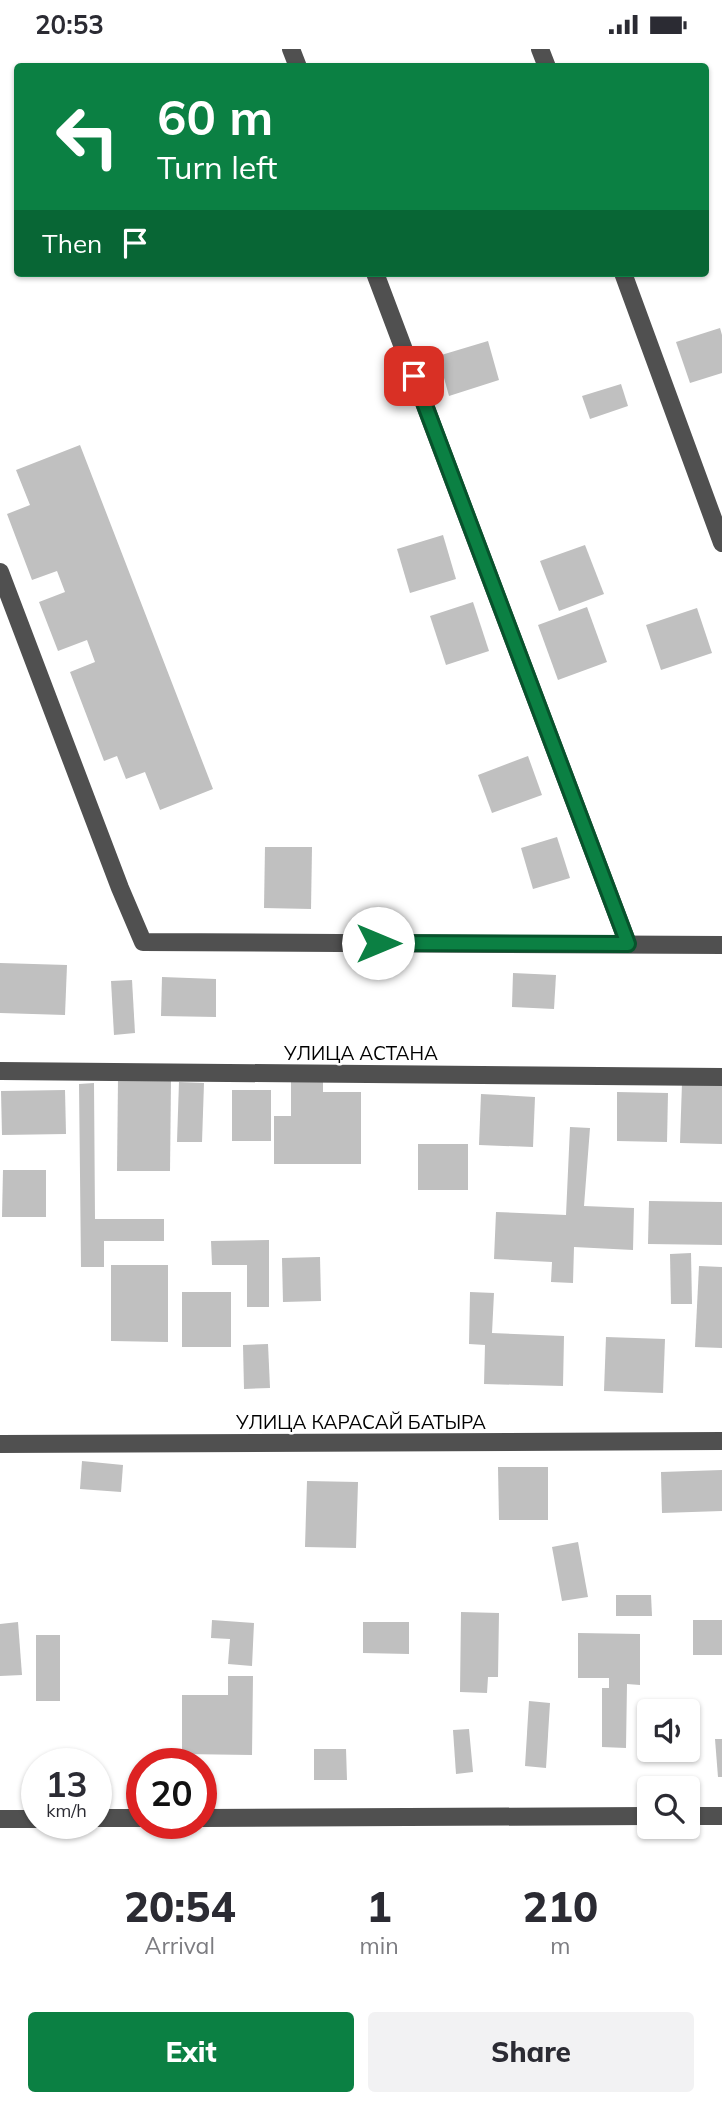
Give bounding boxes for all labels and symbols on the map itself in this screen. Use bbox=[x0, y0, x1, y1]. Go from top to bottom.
pin bbox=[384, 346, 444, 406]
position arrow bbox=[341, 906, 415, 980]
street label: УЛИЦА АСТАНА bbox=[283, 1041, 438, 1065]
street label: УЛИЦА КАРАСАЙ БАТЫРА bbox=[235, 1410, 486, 1434]
speed limit sign: 20 bbox=[126, 1748, 217, 1839]

